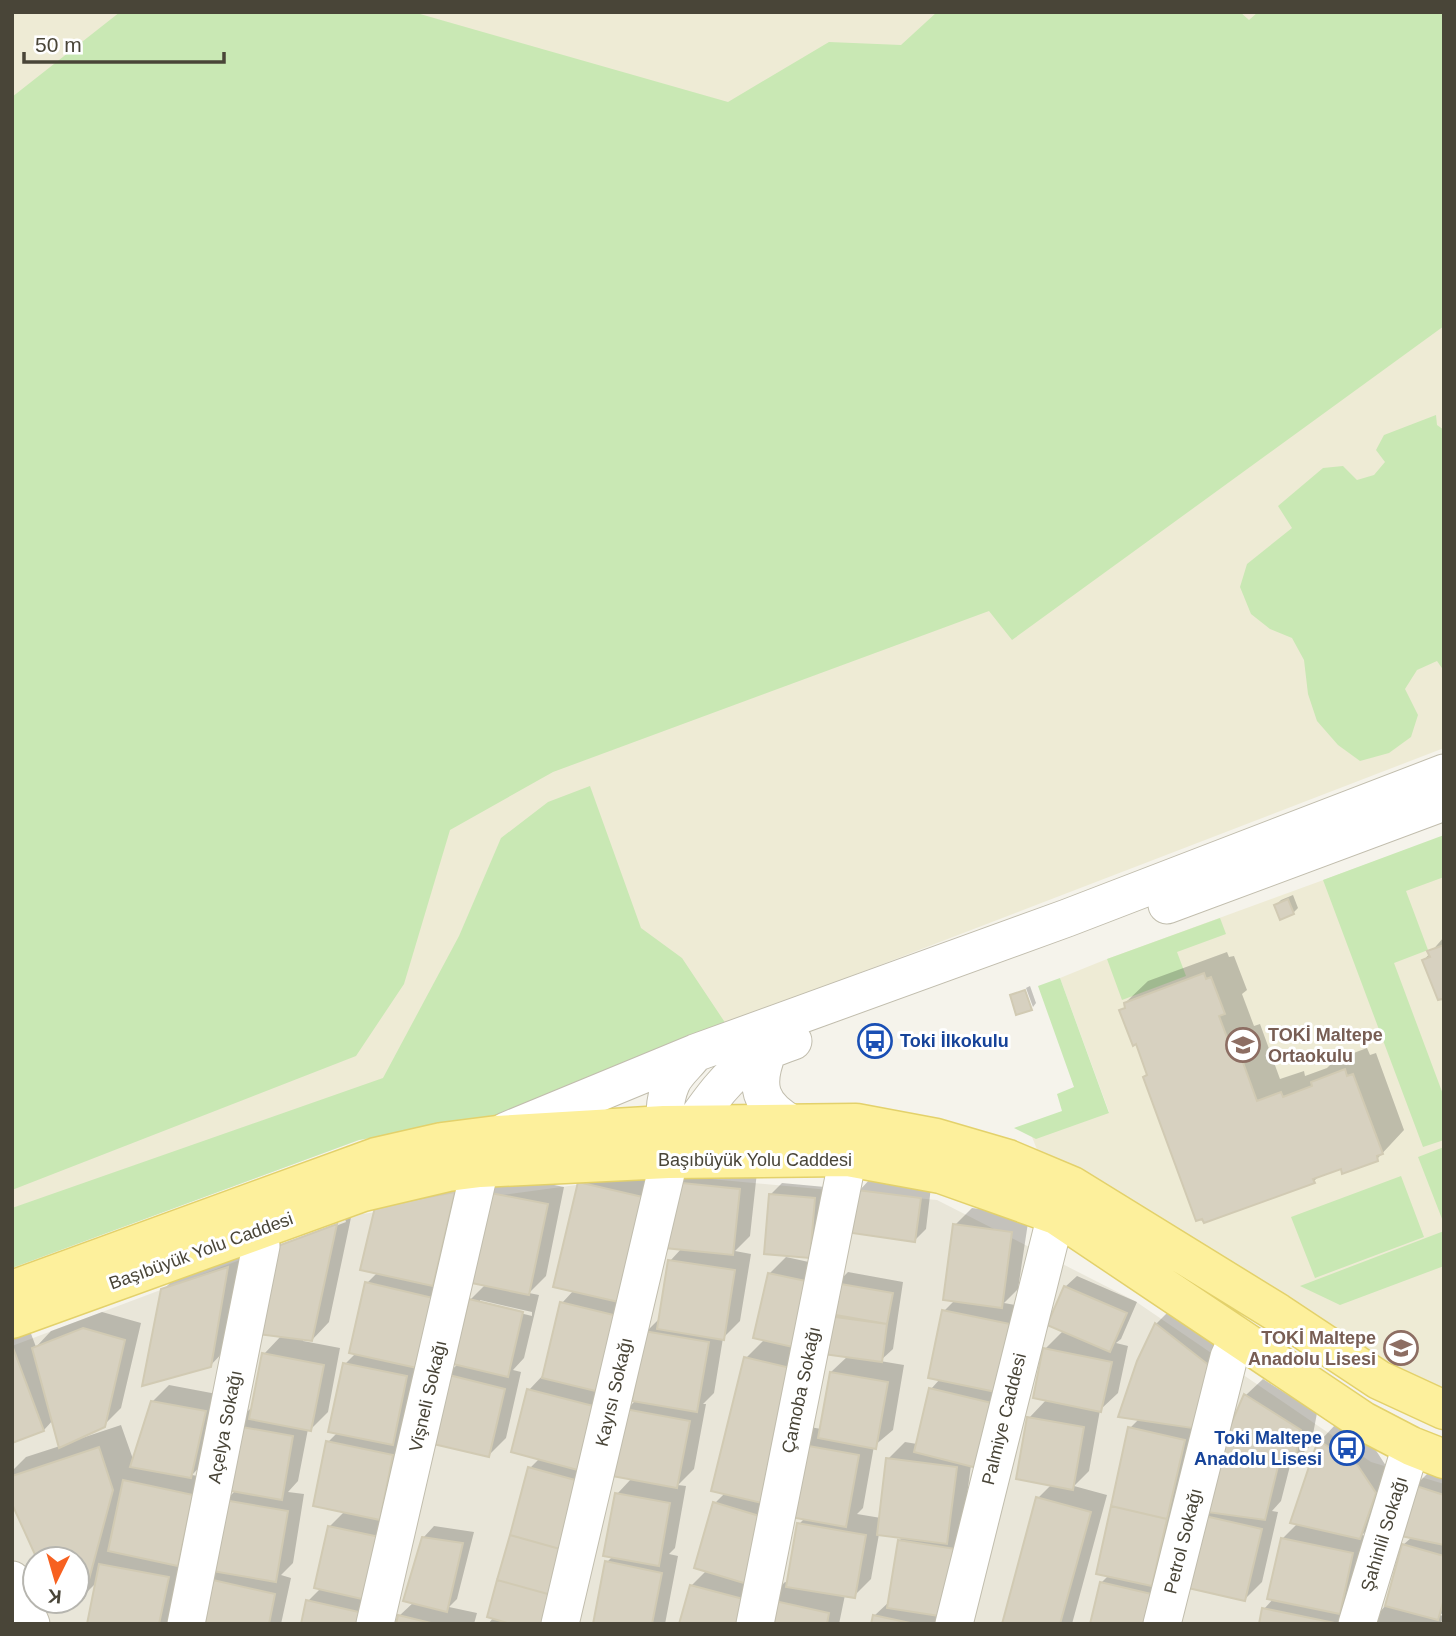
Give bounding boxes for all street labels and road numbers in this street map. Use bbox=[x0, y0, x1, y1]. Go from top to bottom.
street label: Başıbüyük Yolu Caddesi bbox=[658, 1150, 852, 1170]
street label: Başıbüyük Yolu Caddesi bbox=[106, 1208, 296, 1294]
street label: Çamoba Sokağı bbox=[778, 1325, 824, 1455]
street label: Kayısı Sokağı bbox=[592, 1336, 636, 1448]
street label: Vişneli Sokağı bbox=[405, 1338, 451, 1454]
street label: Palmiye Caddesi bbox=[978, 1351, 1030, 1487]
street label: Açelya Sokağı bbox=[204, 1369, 246, 1485]
street label: Şahinlil Sokağı bbox=[1357, 1474, 1411, 1594]
street label: Petrol Sokağı bbox=[1160, 1486, 1206, 1596]

